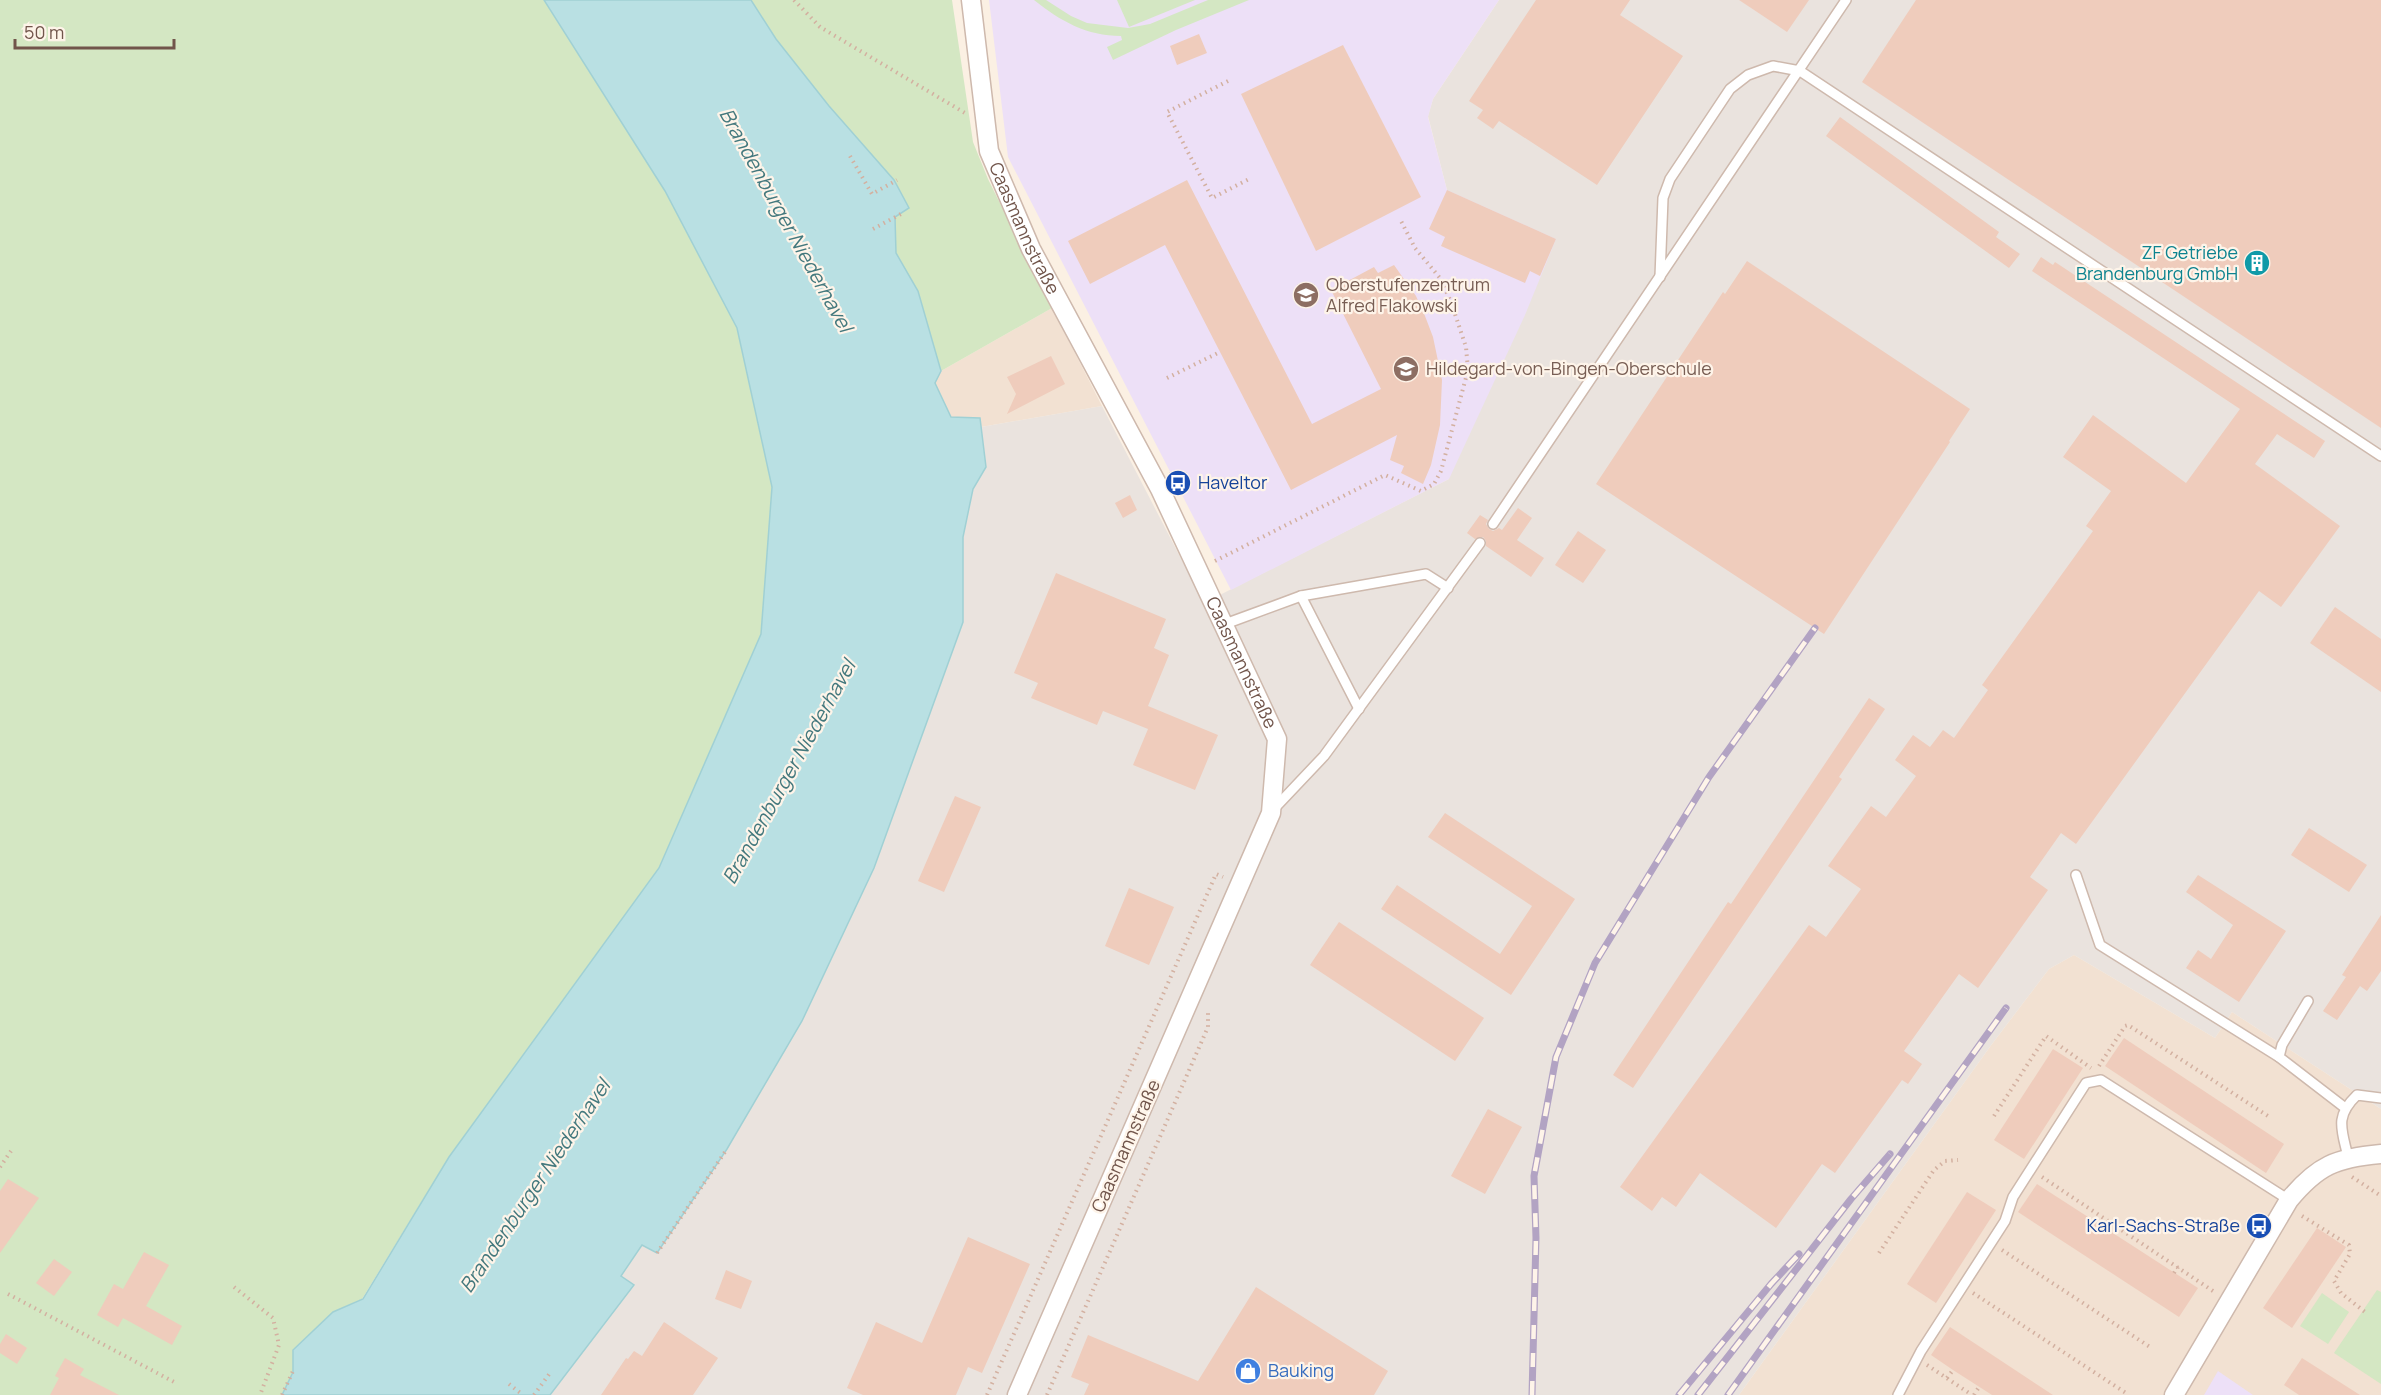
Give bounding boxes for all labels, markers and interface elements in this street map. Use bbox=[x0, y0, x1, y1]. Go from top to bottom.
scale bar bbox=[15, 12, 174, 50]
text: 50 m bbox=[24, 20, 64, 44]
water label: Brandenburger Niederhavel bbox=[714, 103, 860, 338]
street label: Caasmannstraße bbox=[984, 158, 1066, 298]
place label: ZF Getriebe Brandenburg GmbH bbox=[2076, 240, 2238, 285]
building icon: ZF Getriebe Brandenburg GmbH bbox=[2242, 248, 2272, 278]
place label: Oberstufenzentrum Alfred Flakowski bbox=[1326, 272, 1490, 317]
school or university icon: Oberstufenzentrum Alfred Flakowski bbox=[1291, 280, 1321, 310]
school or university icon: Hildegard-von-Bingen-Oberschule bbox=[1391, 354, 1421, 384]
place label: Hildegard-von-Bingen-Oberschule bbox=[1426, 356, 1712, 380]
bus stop icon: Haveltor bbox=[1163, 468, 1193, 498]
place label: Haveltor bbox=[1198, 470, 1268, 494]
street label: Caasmannstraße bbox=[1201, 592, 1283, 732]
water label: Brandenburger Niederhavel bbox=[716, 653, 863, 888]
water label: Brandenburger Niederhavel bbox=[453, 1072, 618, 1298]
street label: Caasmannstraße bbox=[1085, 1075, 1165, 1216]
bus stop icon: Karl-Sachs-Straße bbox=[2244, 1211, 2274, 1241]
place label: Karl-Sachs-Straße bbox=[2087, 1213, 2240, 1237]
shop icon: Bauking bbox=[1233, 1356, 1263, 1386]
place label: Bauking bbox=[1268, 1358, 1334, 1382]

